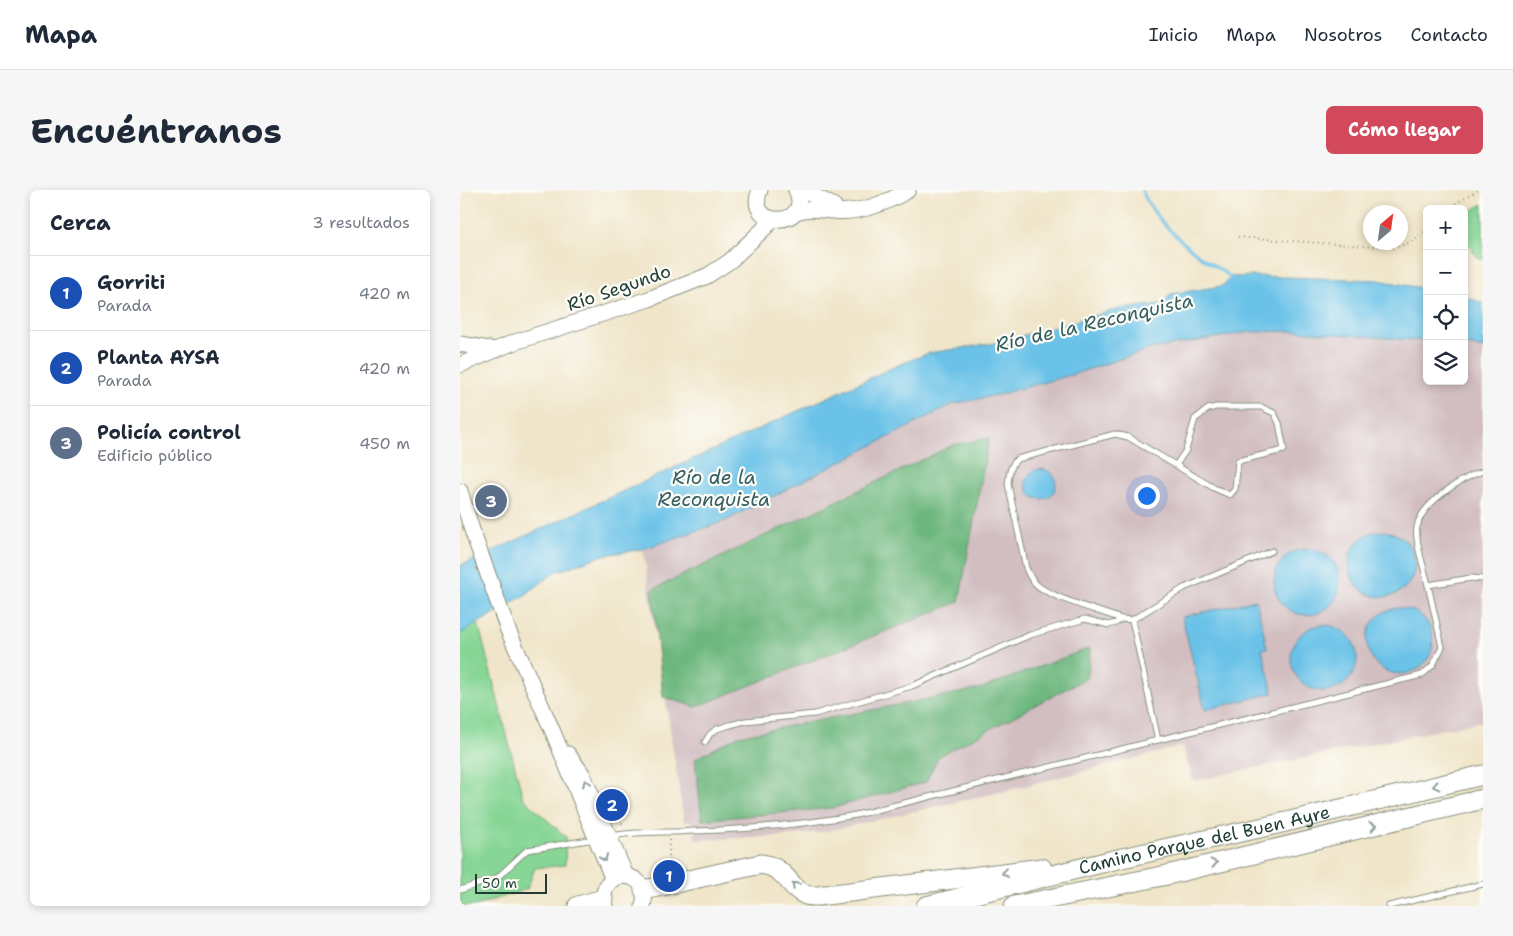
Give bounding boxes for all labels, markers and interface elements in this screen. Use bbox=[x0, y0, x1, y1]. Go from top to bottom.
text: Mapa bbox=[25, 19, 97, 51]
text: Inicio bbox=[1149, 23, 1198, 47]
text: Mapa bbox=[1226, 23, 1276, 47]
text: Nosotros bbox=[1304, 23, 1382, 47]
text: Contacto bbox=[1410, 23, 1488, 47]
button: Cómo llegar bbox=[1326, 106, 1483, 154]
text: Encuéntranos bbox=[30, 107, 282, 154]
north arrow bbox=[1363, 205, 1408, 250]
map controls bbox=[1423, 205, 1468, 385]
button: + bbox=[1423, 205, 1468, 250]
text: Cerca bbox=[50, 209, 111, 237]
text: 3 resultados bbox=[312, 212, 410, 233]
button: − bbox=[1423, 250, 1468, 295]
street label: Río Segundo bbox=[564, 259, 674, 317]
text: Gorriti bbox=[97, 270, 165, 295]
text: 1 bbox=[62, 283, 70, 304]
text: 420 m bbox=[359, 283, 410, 304]
water label: Río de la Reconquista bbox=[993, 288, 1196, 357]
text: Parada bbox=[97, 295, 152, 316]
button: locate bbox=[1423, 295, 1468, 340]
button: layers bbox=[1423, 340, 1468, 385]
text: Planta AYSA bbox=[97, 345, 220, 370]
text: 2 bbox=[60, 358, 72, 379]
text: 420 m bbox=[359, 358, 410, 379]
text: Parada bbox=[97, 370, 152, 391]
text: Policía control bbox=[97, 420, 241, 445]
text: 3 bbox=[60, 433, 72, 454]
text: 450 m bbox=[359, 433, 410, 454]
text: Edificio público bbox=[97, 445, 212, 466]
water label: Río de la Reconquista bbox=[658, 465, 770, 512]
pin: 3 bbox=[475, 482, 507, 520]
your location bbox=[1134, 483, 1160, 509]
one-way arrow bbox=[582, 779, 593, 788]
one-way arrow bbox=[1432, 781, 1440, 791]
pin: 2 bbox=[596, 786, 628, 824]
street label: Camino Parque del Buen Ayre bbox=[1076, 800, 1332, 880]
one-way arrow bbox=[1368, 821, 1377, 832]
one-way arrow bbox=[598, 853, 608, 862]
pin: 1 bbox=[653, 857, 685, 895]
one-way arrow bbox=[1210, 858, 1219, 869]
one-way arrow bbox=[1000, 867, 1008, 878]
scale bar bbox=[475, 871, 548, 894]
text: 50 m bbox=[482, 874, 517, 892]
one-way arrow bbox=[792, 882, 801, 891]

